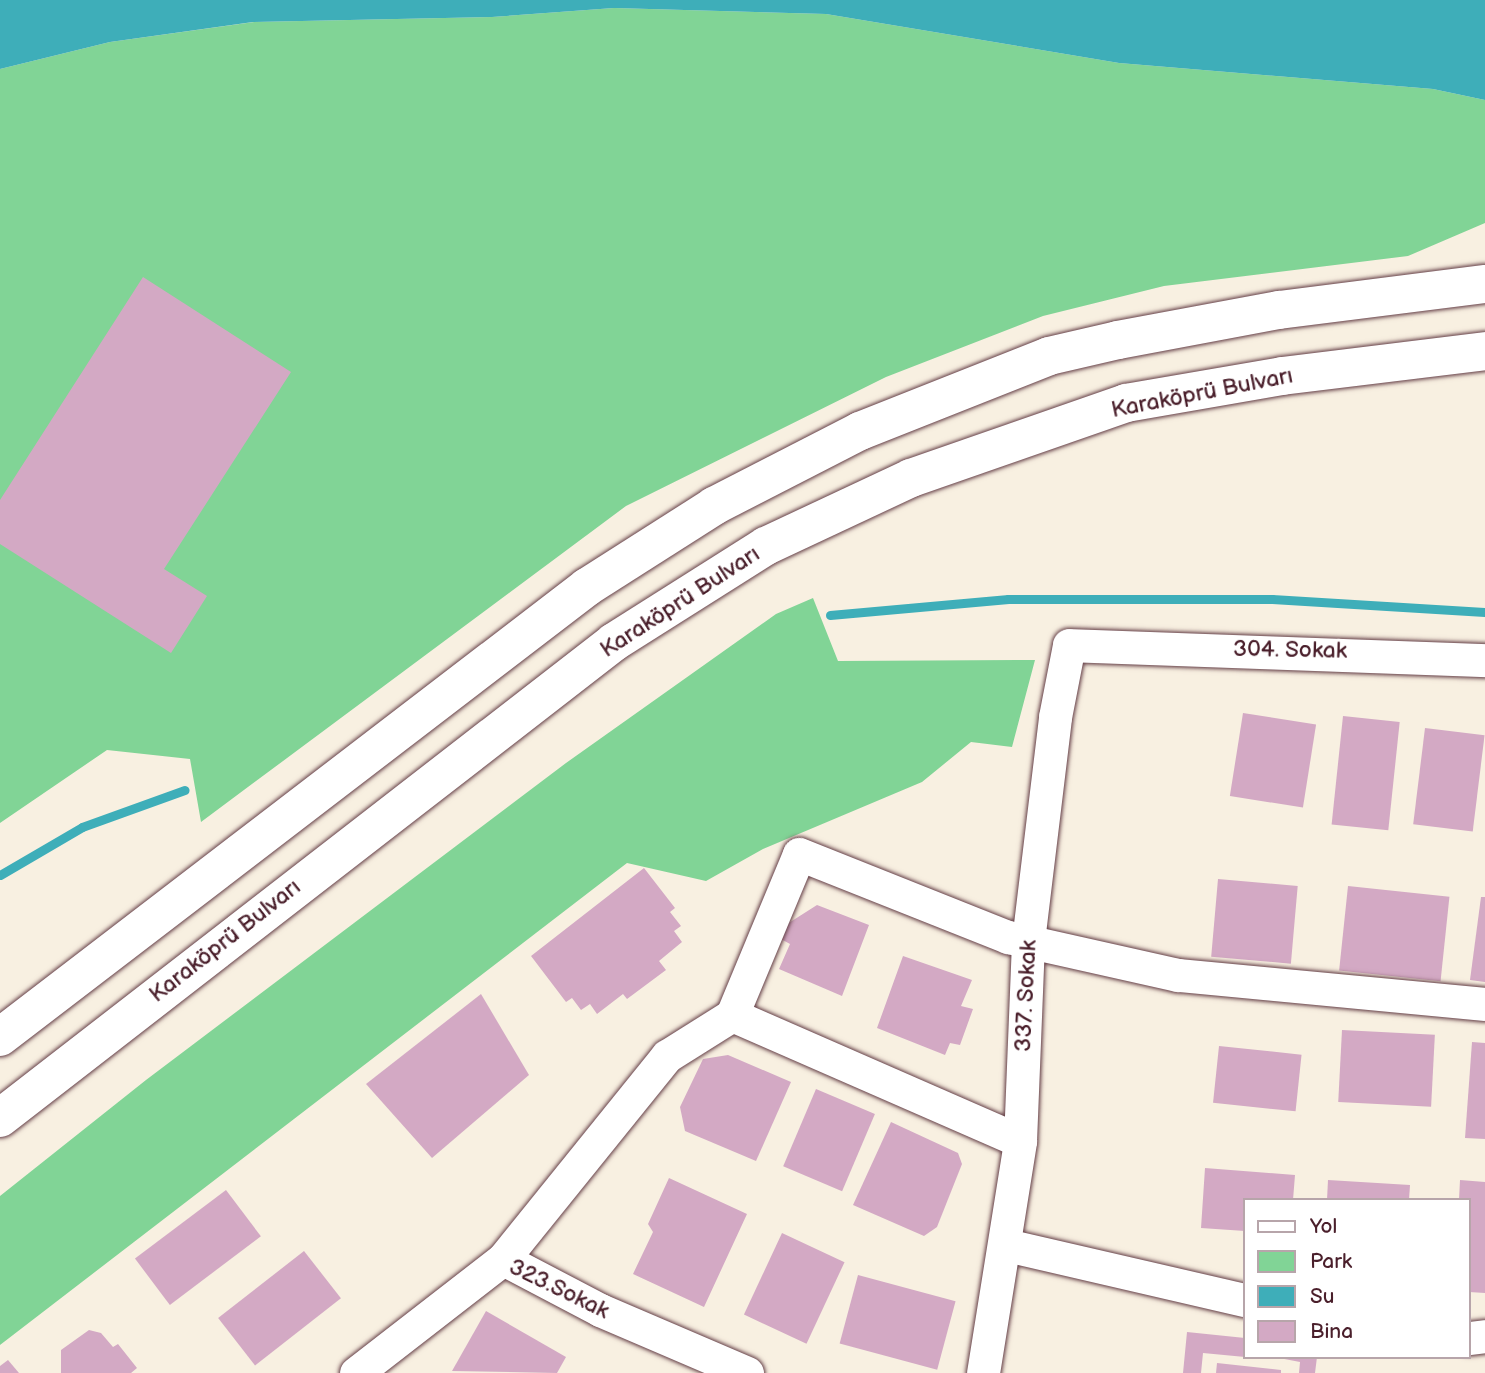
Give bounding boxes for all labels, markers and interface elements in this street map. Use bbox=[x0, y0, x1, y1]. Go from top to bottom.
street label: Karaköprü Bulvarı bbox=[1109, 362, 1295, 424]
street label: Karaköprü Bulvarı bbox=[595, 540, 765, 664]
street label: 304. Sokak bbox=[1232, 635, 1348, 665]
street label: Karaköprü Bulvarı bbox=[144, 873, 306, 1009]
street label: 337. Sokak bbox=[1009, 939, 1043, 1053]
legend bbox=[1244, 1198, 1471, 1359]
text: Yol bbox=[1310, 1214, 1337, 1239]
text: Park bbox=[1310, 1249, 1352, 1274]
street label: 323.Sokak bbox=[504, 1253, 614, 1325]
text: Su bbox=[1310, 1284, 1334, 1309]
text: Bina bbox=[1310, 1319, 1353, 1344]

